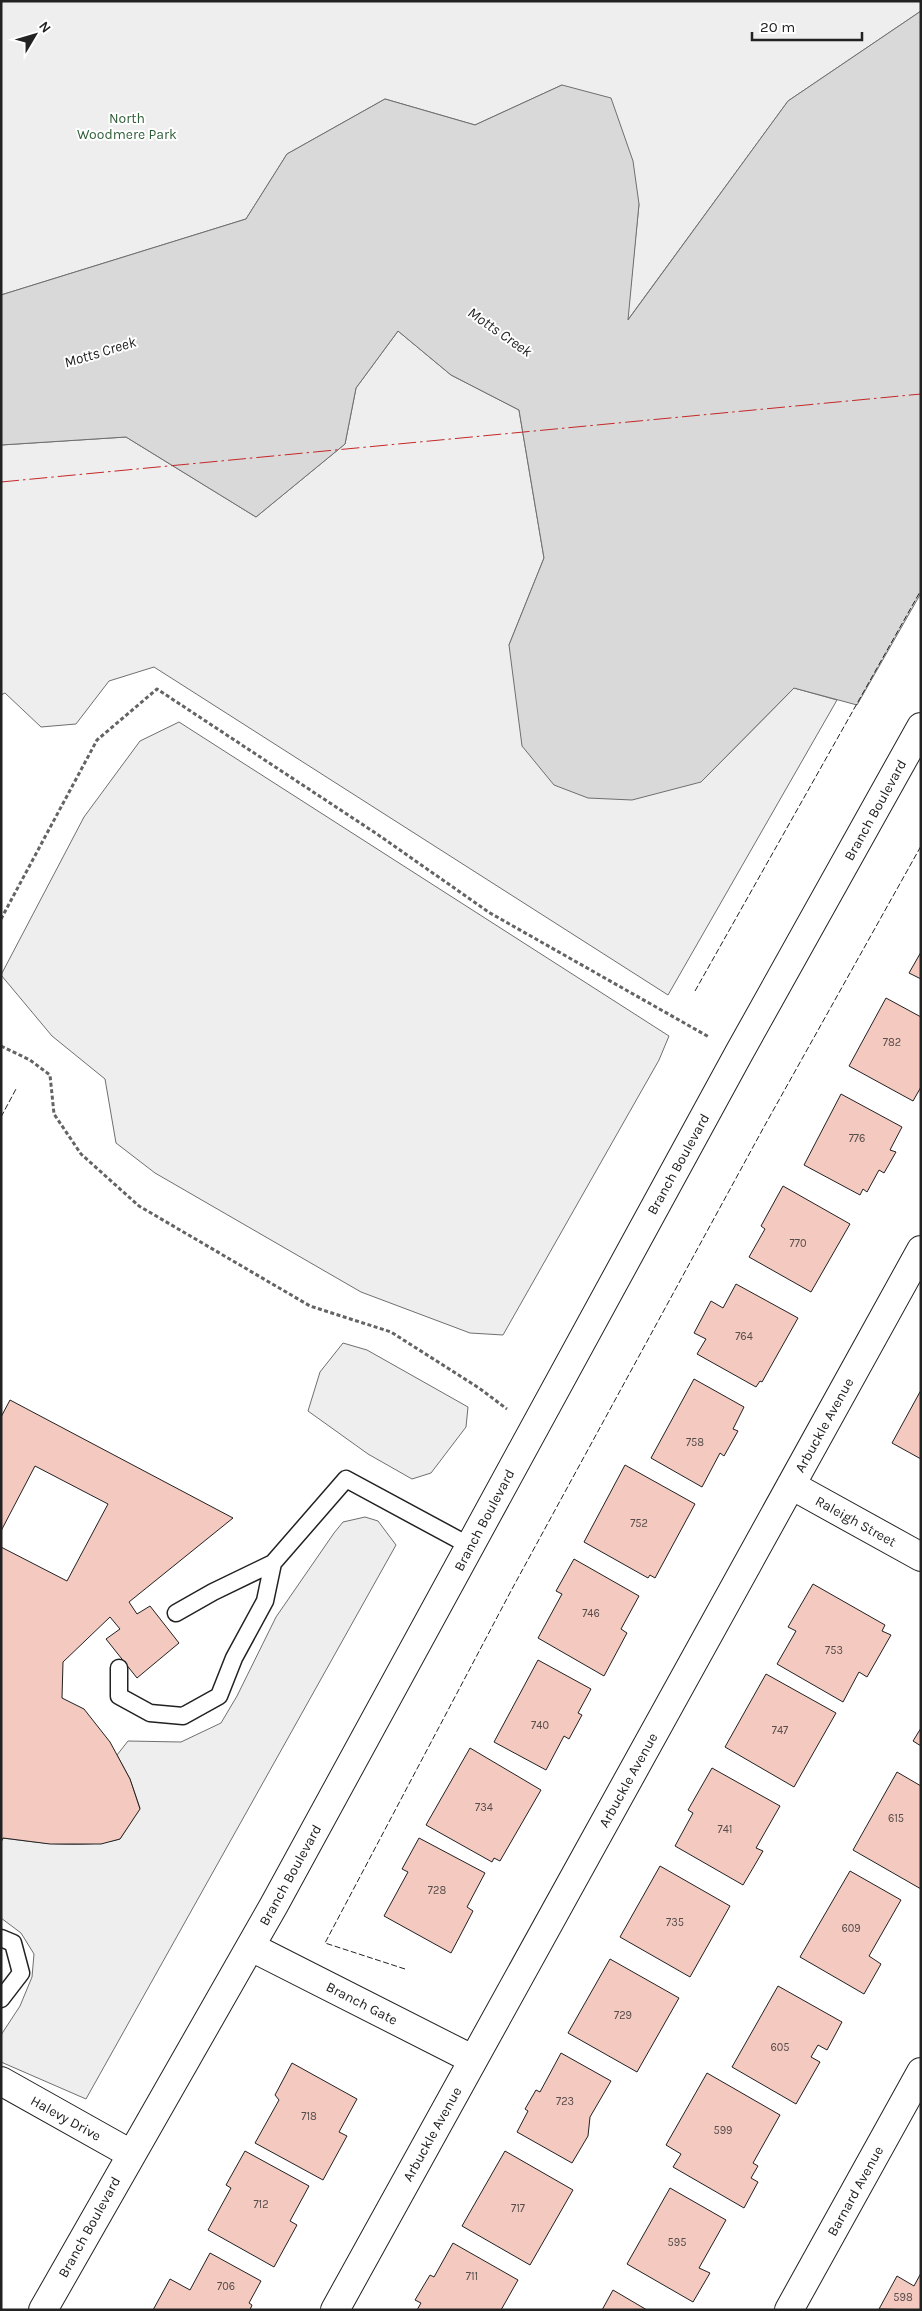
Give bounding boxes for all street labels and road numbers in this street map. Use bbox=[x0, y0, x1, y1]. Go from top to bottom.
street label: Branch Boulevard bbox=[841, 757, 910, 864]
street label: Branch Boulevard bbox=[644, 1111, 713, 1218]
street label: Arbuckle Avenue bbox=[791, 1375, 857, 1475]
street label: Branch Boulevard bbox=[450, 1466, 518, 1574]
street label: Raleigh Street bbox=[812, 1492, 899, 1551]
street label: Arbuckle Avenue bbox=[595, 1730, 661, 1830]
street label: Branch Boulevard bbox=[256, 1822, 325, 1929]
street label: Branch Gate bbox=[323, 1978, 400, 2029]
street label: Arbuckle Avenue bbox=[399, 2084, 465, 2184]
street label: Halevy Drive bbox=[28, 2092, 104, 2145]
street label: Barnard Avenue bbox=[824, 2143, 887, 2239]
street label: Branch Boulevard bbox=[55, 2174, 124, 2281]

